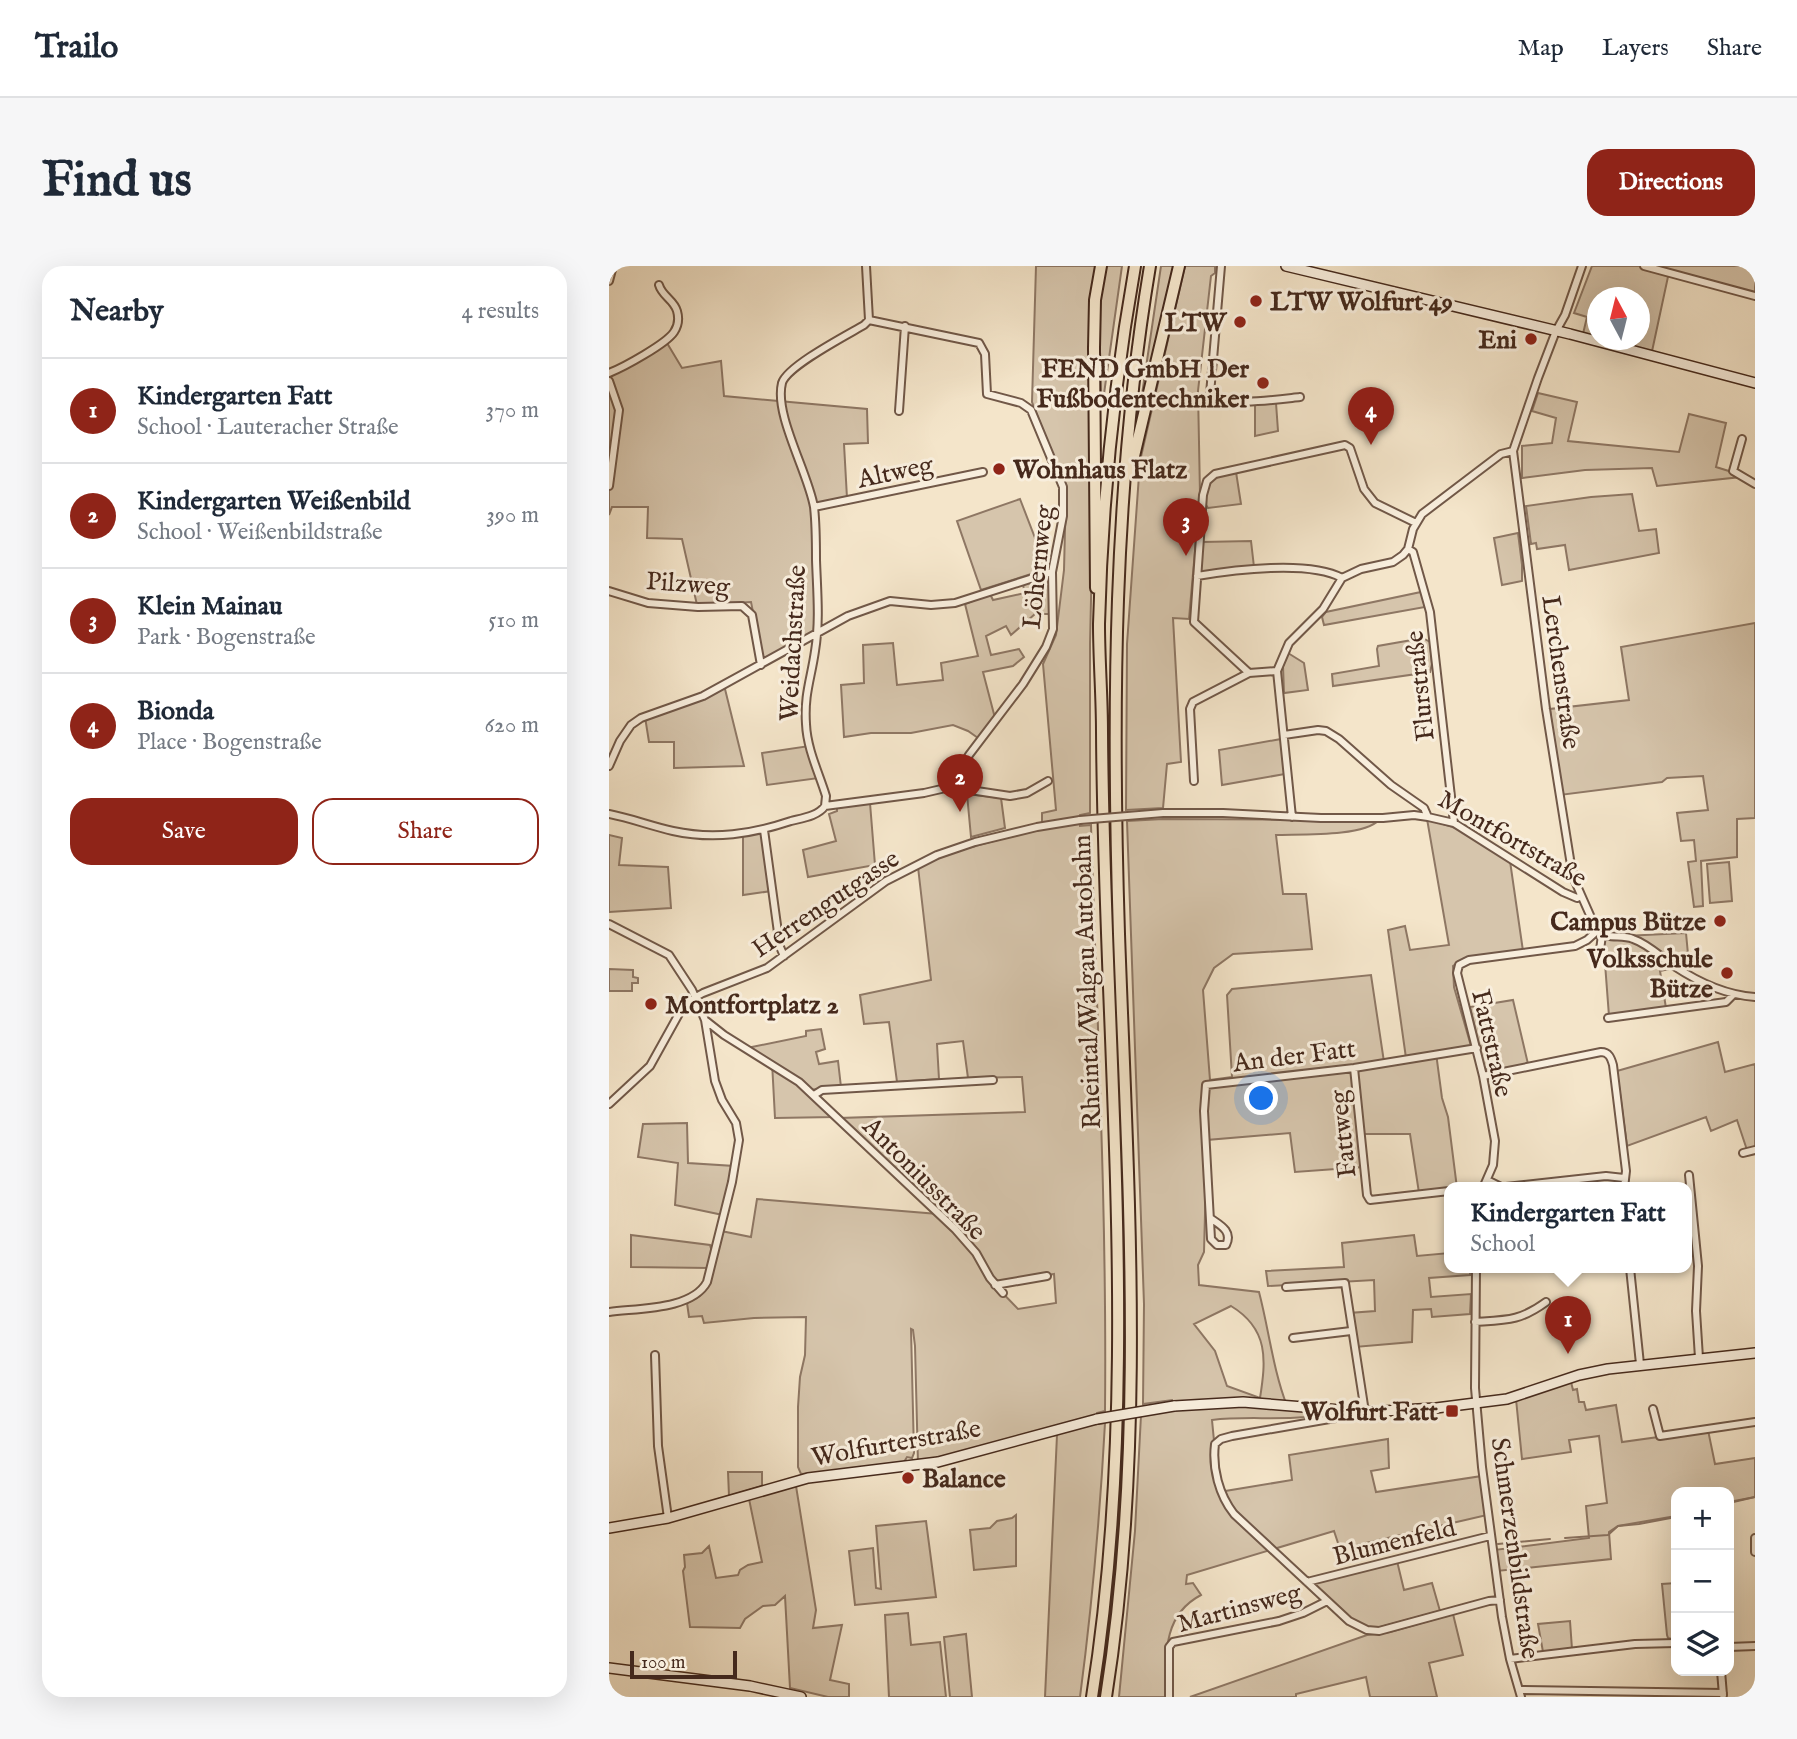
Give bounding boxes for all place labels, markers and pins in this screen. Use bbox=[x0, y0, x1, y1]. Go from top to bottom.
place label: LTW Wolfurt 49 bbox=[1270, 286, 1453, 319]
marker: LTW Wolfurt 49 bbox=[1248, 293, 1264, 309]
place label: LTW bbox=[1164, 307, 1228, 340]
marker: LTW bbox=[1232, 314, 1248, 330]
place label: Eni bbox=[1478, 324, 1517, 357]
marker: Eni bbox=[1523, 331, 1539, 347]
place label: FEND GmbH Der Fußbodentechniker bbox=[1036, 353, 1249, 416]
marker: FEND GmbH Der Fußbodentechniker bbox=[1255, 375, 1271, 391]
pin: 4 bbox=[1348, 387, 1394, 445]
place label: Wohnhaus Flatz bbox=[1012, 454, 1187, 487]
marker: Wohnhaus Flatz bbox=[991, 461, 1007, 477]
pin: 3 bbox=[1163, 498, 1209, 556]
pin: 2 bbox=[937, 754, 983, 812]
place label: Campus Bütze bbox=[1550, 906, 1706, 939]
marker: Campus Bütze bbox=[1712, 913, 1728, 929]
place label: Volksschule Bütze bbox=[1586, 943, 1713, 1006]
marker: Volksschule Bütze bbox=[1719, 965, 1735, 981]
place label: Montfortplatz 2 bbox=[665, 989, 839, 1022]
marker: Montfortplatz 2 bbox=[643, 996, 659, 1012]
pin: 1 bbox=[1545, 1296, 1591, 1354]
place label: Wolfurt Fatt bbox=[1300, 1396, 1438, 1429]
marker: Wolfurt Fatt bbox=[1444, 1403, 1460, 1419]
place label: Balance bbox=[922, 1463, 1006, 1496]
marker: Balance bbox=[900, 1470, 916, 1486]

